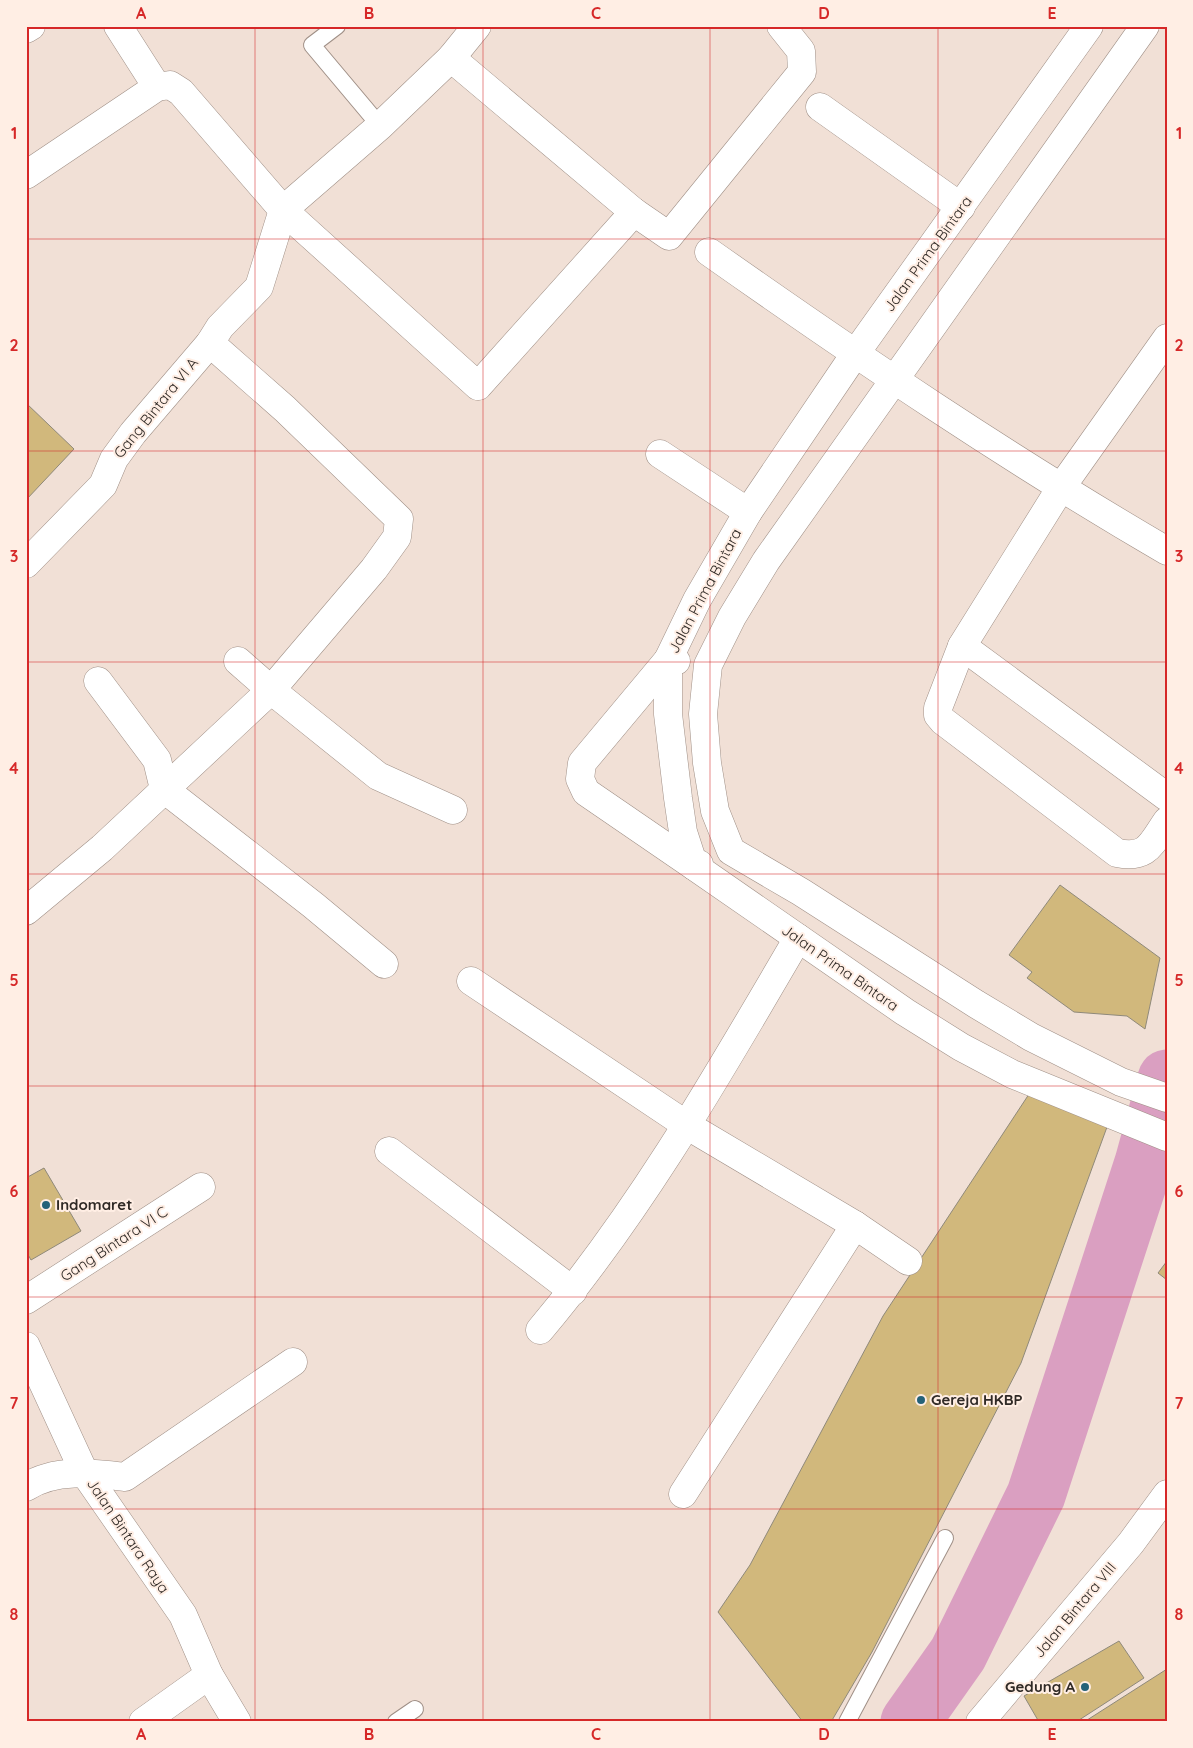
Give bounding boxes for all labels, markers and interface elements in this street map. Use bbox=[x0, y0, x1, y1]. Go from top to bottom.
text: A bbox=[136, 3, 147, 23]
text: B bbox=[364, 3, 374, 23]
text: C bbox=[591, 3, 601, 23]
text: D bbox=[818, 3, 830, 23]
text: E bbox=[1047, 3, 1057, 23]
text: 1 bbox=[11, 123, 17, 143]
text: 1 bbox=[1176, 123, 1182, 143]
street label: Jalan Prima Bintara bbox=[879, 192, 976, 315]
text: 2 bbox=[9, 335, 19, 355]
text: 2 bbox=[1174, 335, 1184, 355]
street label: Gang Bintara VI A bbox=[109, 353, 202, 462]
street label: Jalan Prima Bintara bbox=[664, 525, 745, 656]
text: 3 bbox=[10, 546, 18, 566]
text: 3 bbox=[1175, 546, 1183, 566]
text: 4 bbox=[9, 758, 19, 778]
text: 4 bbox=[1174, 758, 1184, 778]
street label: Jalan Prima Bintara bbox=[778, 920, 902, 1015]
text: 5 bbox=[9, 970, 19, 990]
text: 5 bbox=[1174, 970, 1184, 990]
text: 6 bbox=[10, 1181, 19, 1201]
text: 6 bbox=[1175, 1181, 1184, 1201]
place label: Indomaret bbox=[56, 1195, 132, 1214]
marker: Indomaret bbox=[40, 1199, 52, 1211]
street label: Gang Bintara VI C bbox=[57, 1202, 171, 1285]
place label: Gereja HKBP bbox=[931, 1390, 1023, 1409]
text: 7 bbox=[10, 1393, 19, 1413]
text: 7 bbox=[1175, 1393, 1184, 1413]
marker: Gereja HKBP bbox=[915, 1394, 927, 1406]
street label: Jalan Bintara Raya bbox=[83, 1475, 174, 1597]
street label: Jalan Bintara VIII bbox=[1029, 1558, 1120, 1661]
text: 8 bbox=[10, 1604, 19, 1624]
text: 8 bbox=[1175, 1604, 1184, 1624]
place label: Gedung A bbox=[1005, 1677, 1075, 1696]
marker: Gedung A bbox=[1079, 1681, 1091, 1693]
text: A bbox=[136, 1724, 147, 1744]
text: B bbox=[364, 1724, 374, 1744]
text: C bbox=[591, 1724, 601, 1744]
text: D bbox=[818, 1724, 830, 1744]
text: E bbox=[1047, 1724, 1057, 1744]

